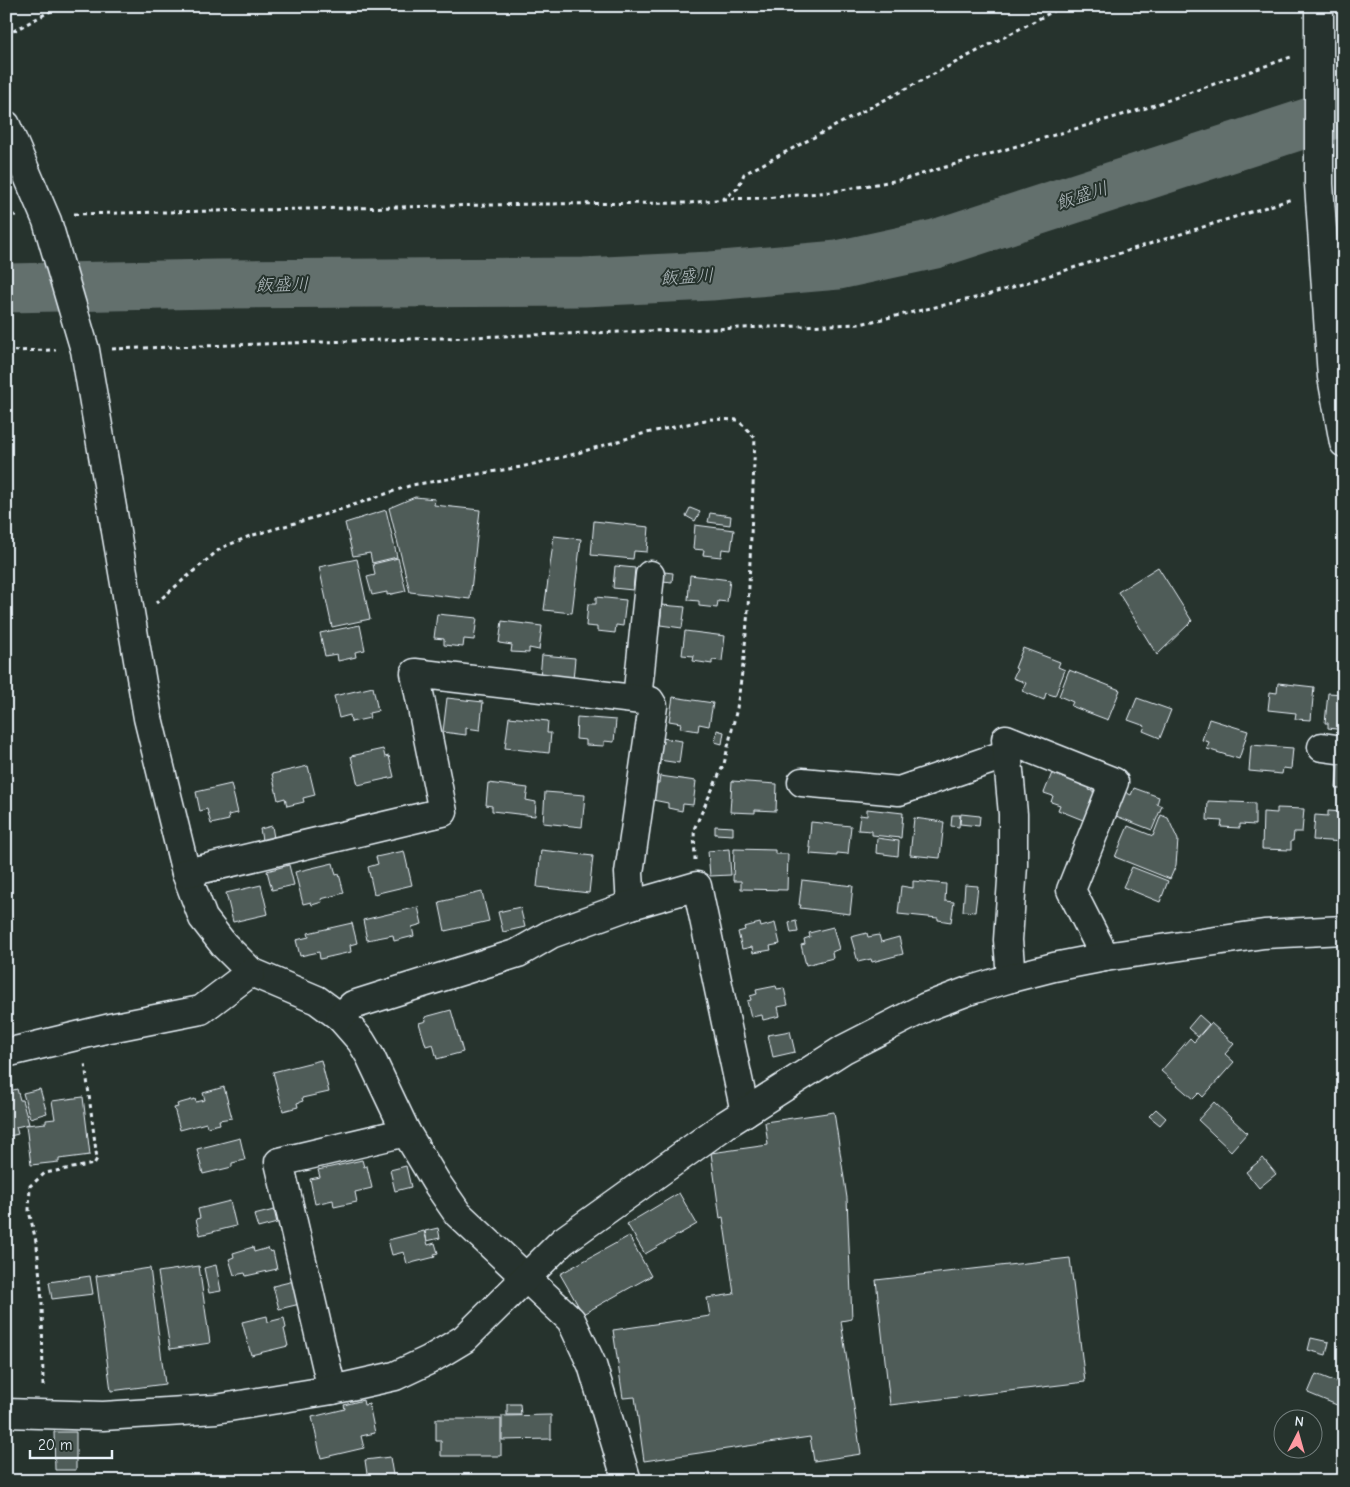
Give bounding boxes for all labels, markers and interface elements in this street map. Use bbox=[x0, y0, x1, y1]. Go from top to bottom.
water label: 飯盛川 bbox=[1053, 178, 1111, 214]
water label: 飯盛川 bbox=[659, 265, 715, 289]
water label: 飯盛川 bbox=[255, 274, 309, 296]
north arrow bbox=[1272, 1410, 1322, 1460]
text: N bbox=[1294, 1413, 1305, 1430]
scale bar bbox=[30, 1427, 112, 1459]
text: 20 m bbox=[38, 1436, 72, 1454]

